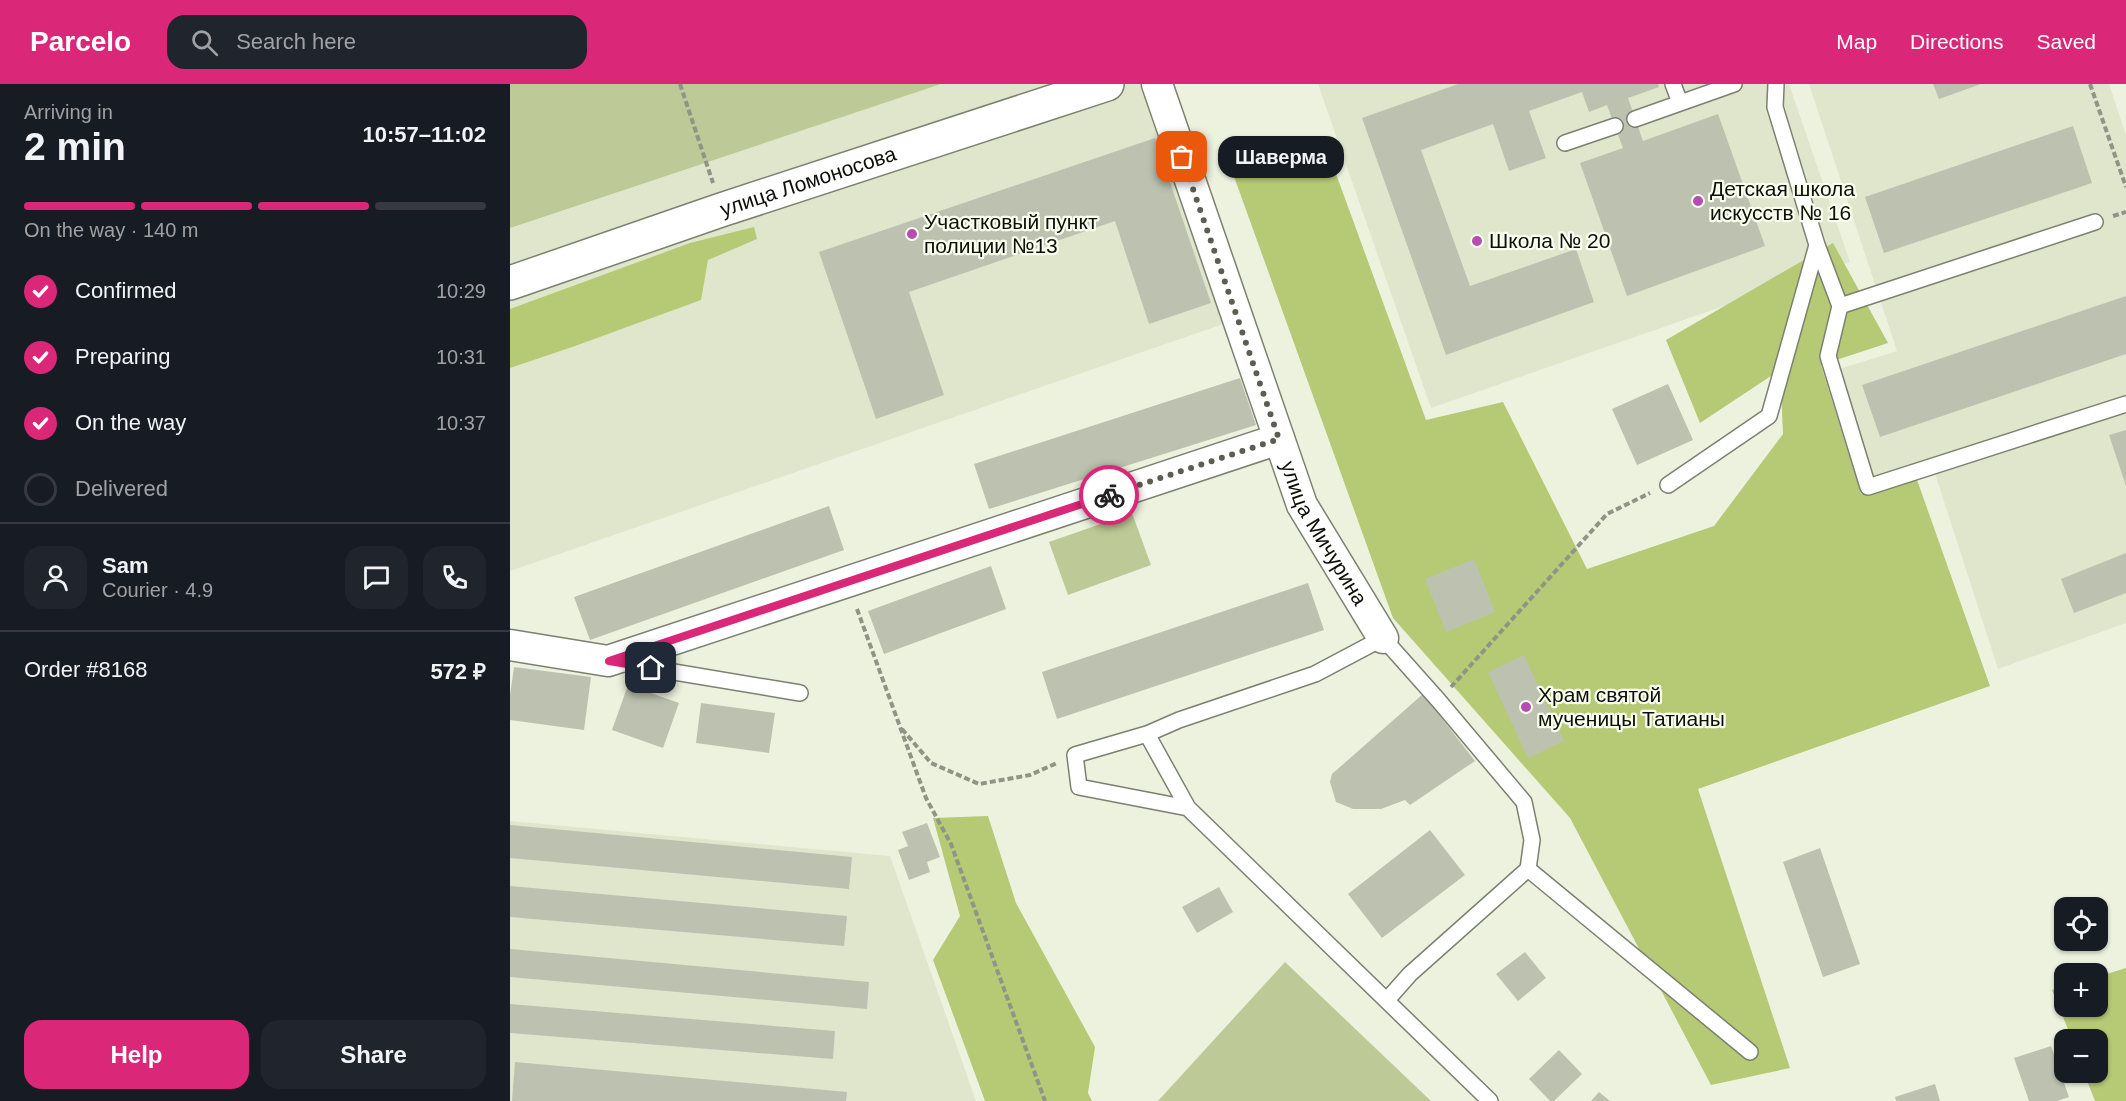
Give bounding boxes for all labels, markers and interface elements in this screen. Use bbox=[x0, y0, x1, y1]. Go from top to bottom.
search box bbox=[167, 15, 587, 69]
text: Parcelo bbox=[30, 26, 131, 57]
icon: search bbox=[188, 26, 221, 59]
text: Search here bbox=[236, 29, 356, 54]
text: Map bbox=[1836, 30, 1877, 53]
text: Directions bbox=[1910, 30, 2003, 53]
text: Saved bbox=[2036, 30, 2096, 53]
text: Arriving in bbox=[24, 101, 113, 123]
text: 10:57–11:02 bbox=[362, 122, 486, 147]
text: 2 min bbox=[24, 125, 126, 168]
pin bbox=[1156, 131, 1207, 182]
callout: Шаверма bbox=[1218, 136, 1344, 178]
icon: bag bbox=[1165, 140, 1198, 173]
street label: улица Ломоносова bbox=[717, 142, 899, 220]
text: Шаверма bbox=[1235, 146, 1327, 168]
place label: Детская школа искусств № 16 bbox=[1710, 177, 1855, 224]
marker: Детская школа искусств № 16 bbox=[1691, 194, 1705, 208]
place label: Участковый пункт полиции №13 bbox=[924, 210, 1098, 257]
text: On the way · 140 m bbox=[24, 219, 199, 241]
marker: Участковый пункт полиции №13 bbox=[905, 227, 919, 241]
place label: Школа № 20 bbox=[1489, 229, 1610, 252]
marker: Школа № 20 bbox=[1470, 234, 1484, 248]
icon: check bbox=[24, 275, 57, 308]
text: Confirmed bbox=[75, 278, 176, 303]
text: 10:29 bbox=[436, 280, 486, 302]
icon: check bbox=[24, 341, 57, 374]
text: Preparing bbox=[75, 344, 170, 369]
text: 10:31 bbox=[436, 346, 486, 368]
icon: check bbox=[24, 407, 57, 440]
text: On the way bbox=[75, 410, 186, 435]
text: 10:37 bbox=[436, 412, 486, 434]
street label: улица Мичурина bbox=[1277, 458, 1372, 609]
courier bbox=[1079, 465, 1139, 525]
text: Delivered bbox=[75, 476, 168, 501]
icon: bike bbox=[1093, 479, 1126, 512]
button: person bbox=[24, 546, 87, 609]
button: chat bbox=[345, 546, 408, 609]
button: phone bbox=[423, 546, 486, 609]
text: Sam bbox=[102, 553, 148, 578]
text: Courier · 4.9 bbox=[102, 579, 213, 601]
pin bbox=[625, 642, 676, 693]
icon: home bbox=[634, 651, 667, 684]
text: Order #8168 bbox=[24, 657, 148, 682]
text: 572 ₽ bbox=[430, 659, 486, 684]
place label: Храм святой мученицы Татианы bbox=[1538, 683, 1725, 730]
marker: Храм святой мученицы Татианы bbox=[1519, 700, 1533, 714]
map controls bbox=[2054, 897, 2108, 1083]
button: locate bbox=[2054, 897, 2108, 951]
button: + bbox=[2054, 963, 2108, 1017]
button: Help bbox=[24, 1020, 249, 1089]
button: Share bbox=[261, 1020, 486, 1089]
button: − bbox=[2054, 1029, 2108, 1083]

